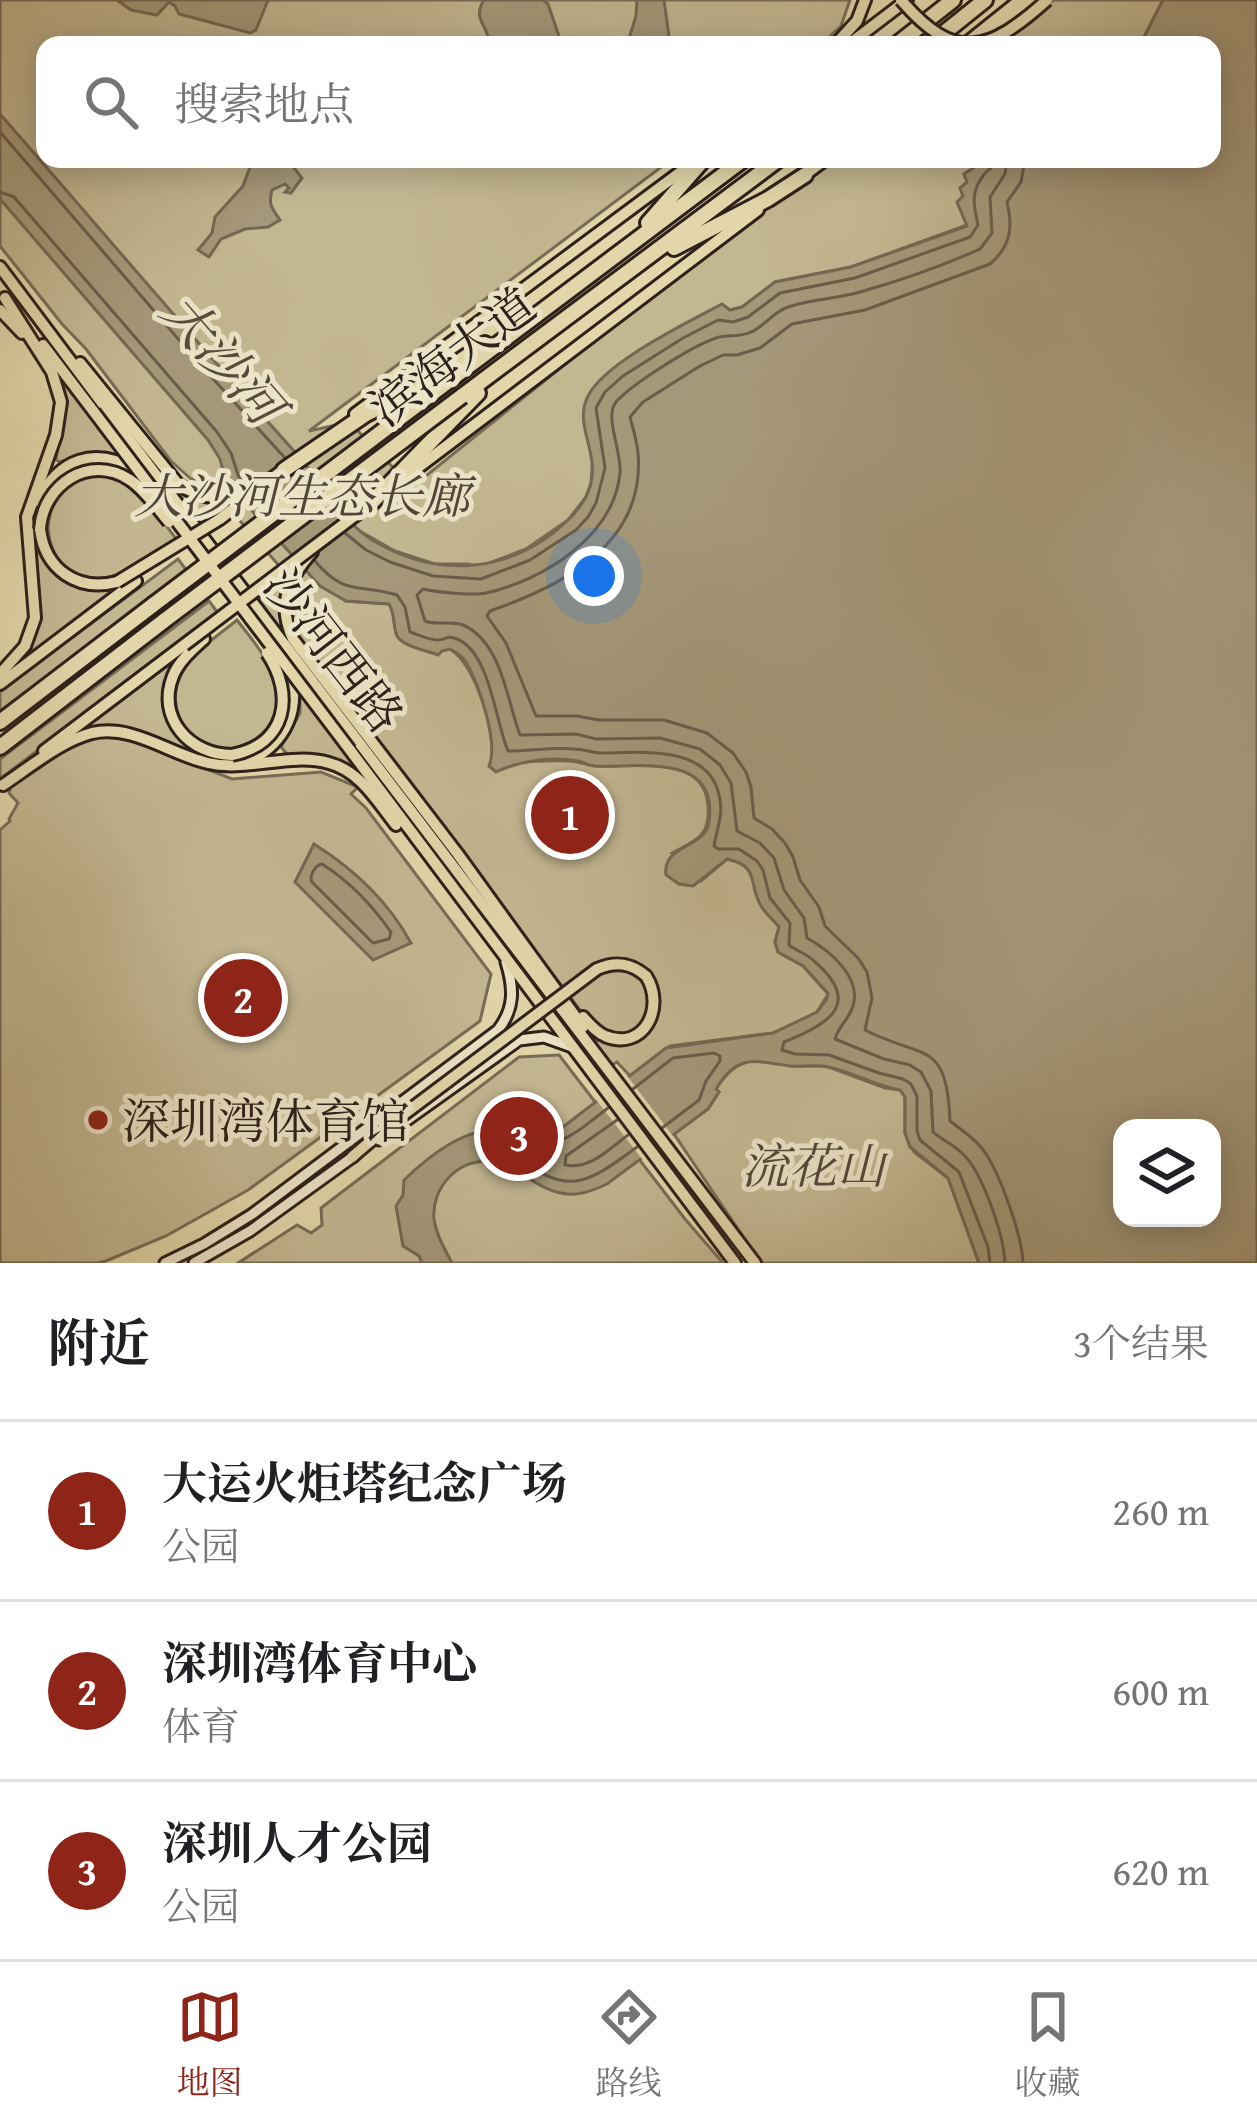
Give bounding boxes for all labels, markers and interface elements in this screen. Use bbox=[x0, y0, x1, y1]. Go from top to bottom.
search box bbox=[36, 36, 1221, 168]
icon: search bbox=[78, 69, 144, 135]
text: 搜索地点 bbox=[174, 71, 354, 136]
street label: 滨海大道 bbox=[354, 270, 550, 442]
water label: 大沙河 bbox=[145, 276, 307, 446]
park label: 大沙河生态长廊 bbox=[134, 460, 477, 531]
your location bbox=[564, 546, 624, 606]
street label: 沙河西路 bbox=[247, 552, 421, 748]
pin: 1 bbox=[531, 770, 609, 860]
pin: 2 bbox=[204, 953, 282, 1043]
place label: 深圳湾体育馆 bbox=[122, 1085, 410, 1156]
pin: 3 bbox=[480, 1091, 558, 1181]
marker: 深圳湾体育馆 bbox=[85, 1107, 111, 1133]
map controls bbox=[1113, 1119, 1221, 1227]
button: layers bbox=[1113, 1119, 1221, 1227]
park label: 流花山 bbox=[741, 1130, 889, 1201]
text: 附近 bbox=[48, 1305, 150, 1380]
text: 3个结果 bbox=[1073, 1314, 1209, 1371]
text: 大运火炬塔纪念广场 bbox=[162, 1450, 567, 1515]
text: 1 bbox=[77, 1482, 97, 1539]
text: 260 m bbox=[1112, 1482, 1209, 1539]
text: 公园 bbox=[162, 1517, 240, 1574]
text: 深圳湾体育中心 bbox=[162, 1630, 477, 1695]
text: 2 bbox=[77, 1662, 97, 1719]
text: 600 m bbox=[1112, 1662, 1209, 1719]
text: 体育 bbox=[162, 1697, 240, 1754]
text: 深圳人才公园 bbox=[162, 1810, 432, 1875]
text: 3 bbox=[77, 1842, 97, 1899]
text: 620 m bbox=[1112, 1842, 1209, 1899]
text: 公园 bbox=[162, 1877, 240, 1934]
tab: 地图 bbox=[177, 1984, 243, 2106]
tab: 路线 bbox=[596, 1984, 662, 2106]
tab: 收藏 bbox=[1015, 1984, 1081, 2106]

